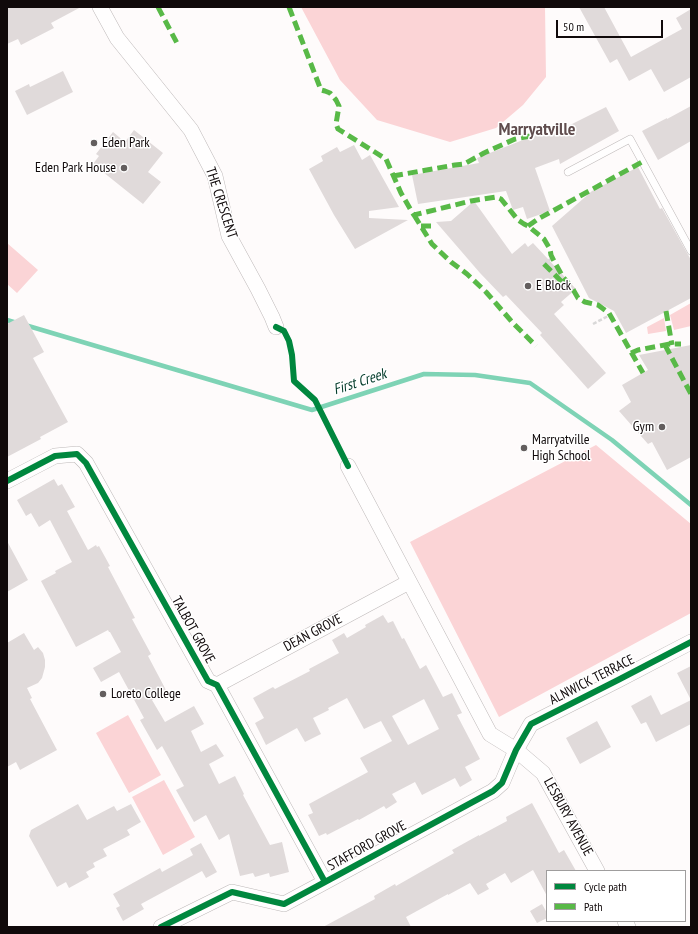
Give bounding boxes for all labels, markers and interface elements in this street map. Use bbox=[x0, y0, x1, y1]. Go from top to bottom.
scale bar bbox=[558, 12, 665, 38]
text: 50 m bbox=[563, 19, 584, 34]
district label: Marryatville bbox=[498, 119, 576, 141]
place label: Eden Park bbox=[102, 135, 150, 151]
marker: Eden Park bbox=[89, 138, 99, 148]
place label: Eden Park House bbox=[35, 160, 116, 176]
marker: Eden Park House bbox=[119, 163, 129, 173]
street label: THE CRESCENT bbox=[202, 165, 240, 241]
place label: E Block bbox=[536, 278, 571, 294]
marker: E Block bbox=[523, 281, 533, 291]
water label: First Creek bbox=[331, 365, 389, 399]
place label: Gym bbox=[633, 419, 654, 435]
marker: Gym bbox=[657, 422, 667, 432]
place label: Marryatville High School bbox=[532, 432, 590, 464]
marker: Marryatville High School bbox=[519, 443, 529, 453]
street label: TALBOT GROVE bbox=[168, 594, 218, 666]
street label: DEAN GROVE bbox=[281, 611, 345, 655]
street label: ALNWICK TERRACE bbox=[547, 651, 637, 709]
place label: Loreto College bbox=[111, 686, 181, 702]
marker: Loreto College bbox=[98, 689, 108, 699]
street label: LESBURY AVENUE bbox=[540, 775, 596, 859]
street label: STAFFORD GROVE bbox=[325, 817, 409, 875]
legend bbox=[546, 870, 686, 922]
text: Cycle path bbox=[584, 879, 627, 894]
text: Path bbox=[584, 899, 602, 914]

